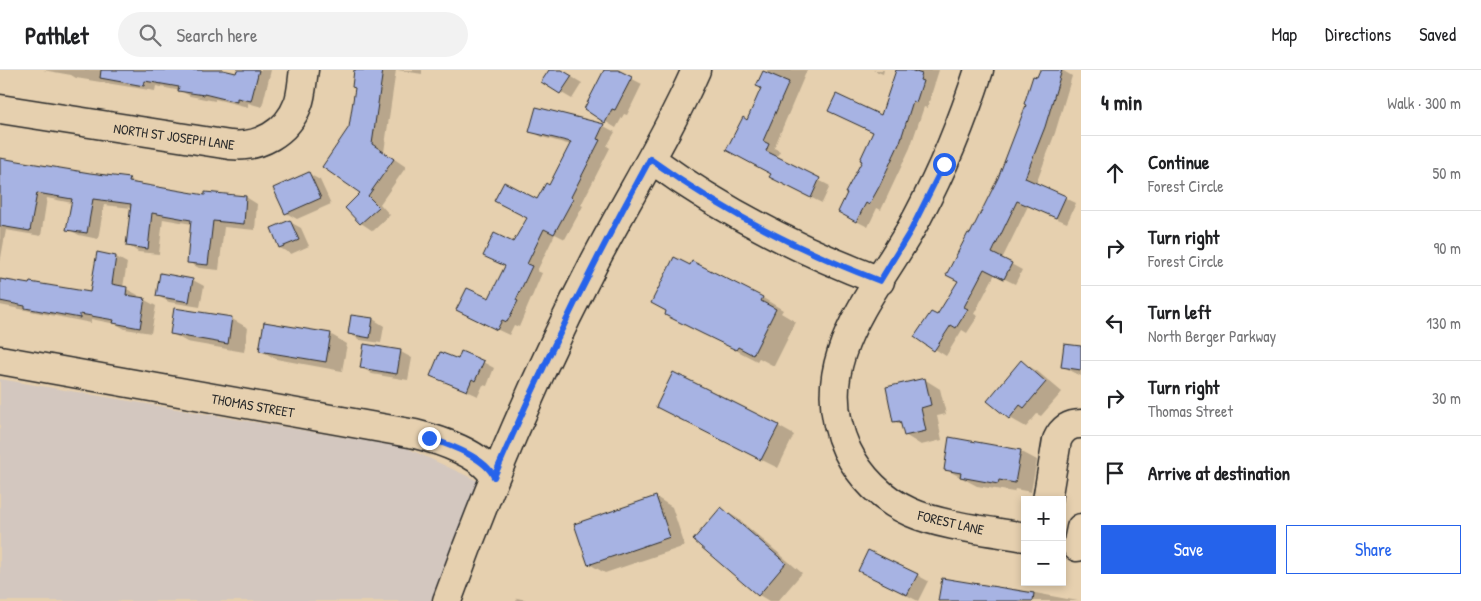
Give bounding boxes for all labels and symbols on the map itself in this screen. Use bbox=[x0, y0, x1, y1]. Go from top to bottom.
street label: NORTH ST JOSEPH LANE bbox=[112, 118, 236, 154]
route start bbox=[933, 153, 956, 176]
street label: THOMAS STREET bbox=[210, 388, 296, 422]
route end bbox=[418, 427, 441, 450]
street label: FOREST LANE bbox=[915, 505, 986, 539]

